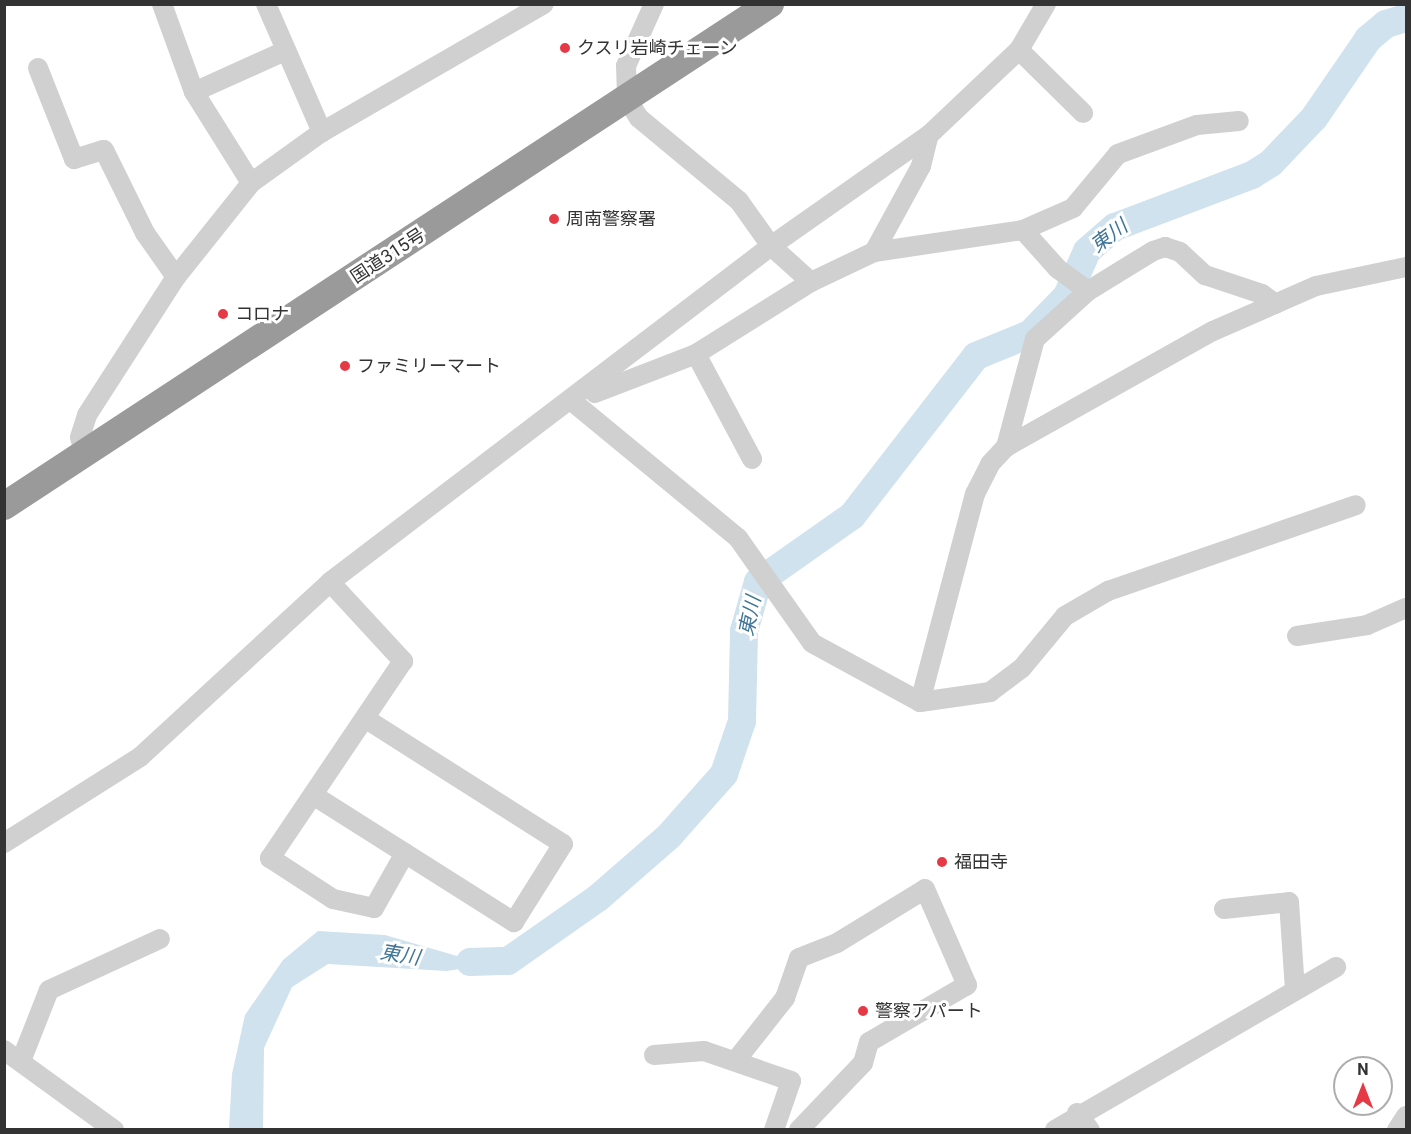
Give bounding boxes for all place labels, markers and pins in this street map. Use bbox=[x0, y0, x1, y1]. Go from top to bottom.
place label: クスリ岩崎チェーン bbox=[577, 37, 739, 59]
marker: クスリ岩崎チェーン bbox=[558, 41, 572, 55]
place label: 周南警察署 bbox=[566, 208, 656, 230]
marker: 周南警察署 bbox=[547, 212, 561, 226]
place label: コロナ bbox=[235, 303, 289, 325]
marker: コロナ bbox=[216, 307, 230, 321]
place label: ファミリーマート bbox=[357, 355, 501, 377]
marker: ファミリーマート bbox=[338, 359, 352, 373]
place label: 福田寺 bbox=[954, 851, 1008, 873]
marker: 福田寺 bbox=[935, 855, 949, 869]
place label: 警察アパート bbox=[875, 1000, 983, 1022]
marker: 警察アパート bbox=[856, 1004, 870, 1018]

